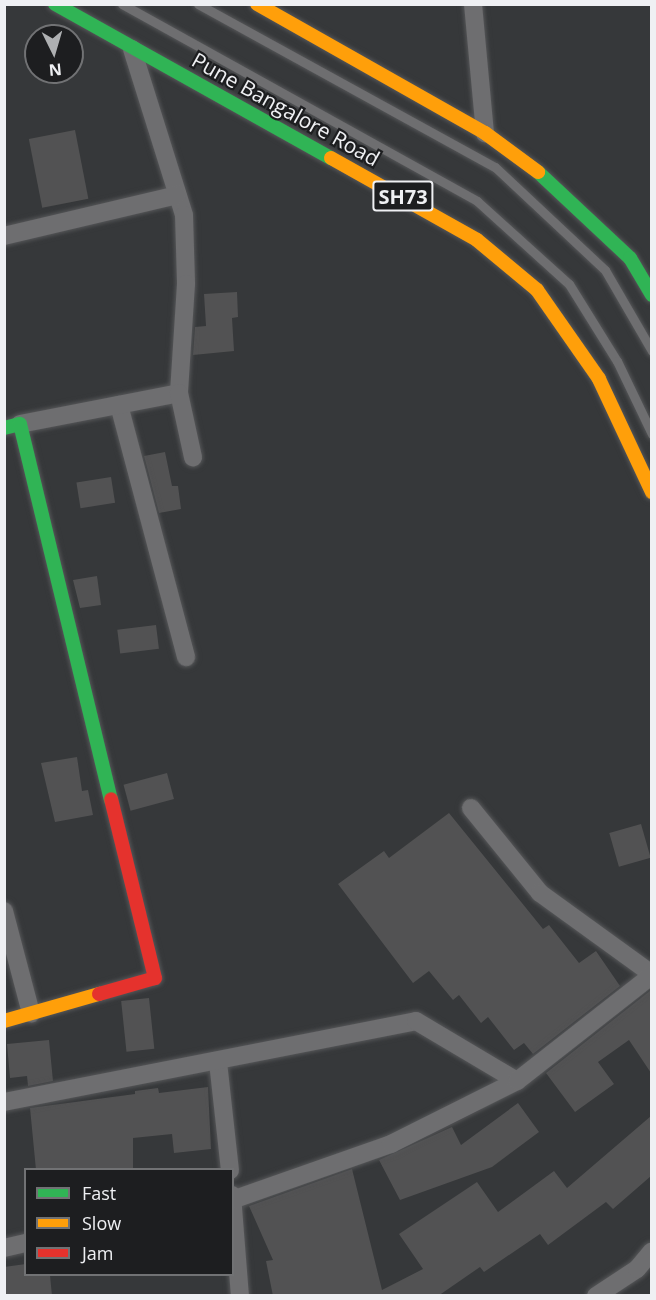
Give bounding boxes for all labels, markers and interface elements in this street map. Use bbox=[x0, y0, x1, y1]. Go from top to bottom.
north arrow bbox=[24, 24, 84, 84]
street label: Pune Bangalore Road bbox=[188, 47, 384, 171]
text: N bbox=[48, 58, 63, 81]
road number: SH73 bbox=[372, 179, 434, 213]
legend bbox=[24, 1168, 234, 1276]
text: Fast bbox=[82, 1181, 116, 1205]
text: Slow bbox=[82, 1211, 121, 1235]
text: Jam bbox=[82, 1241, 114, 1265]

